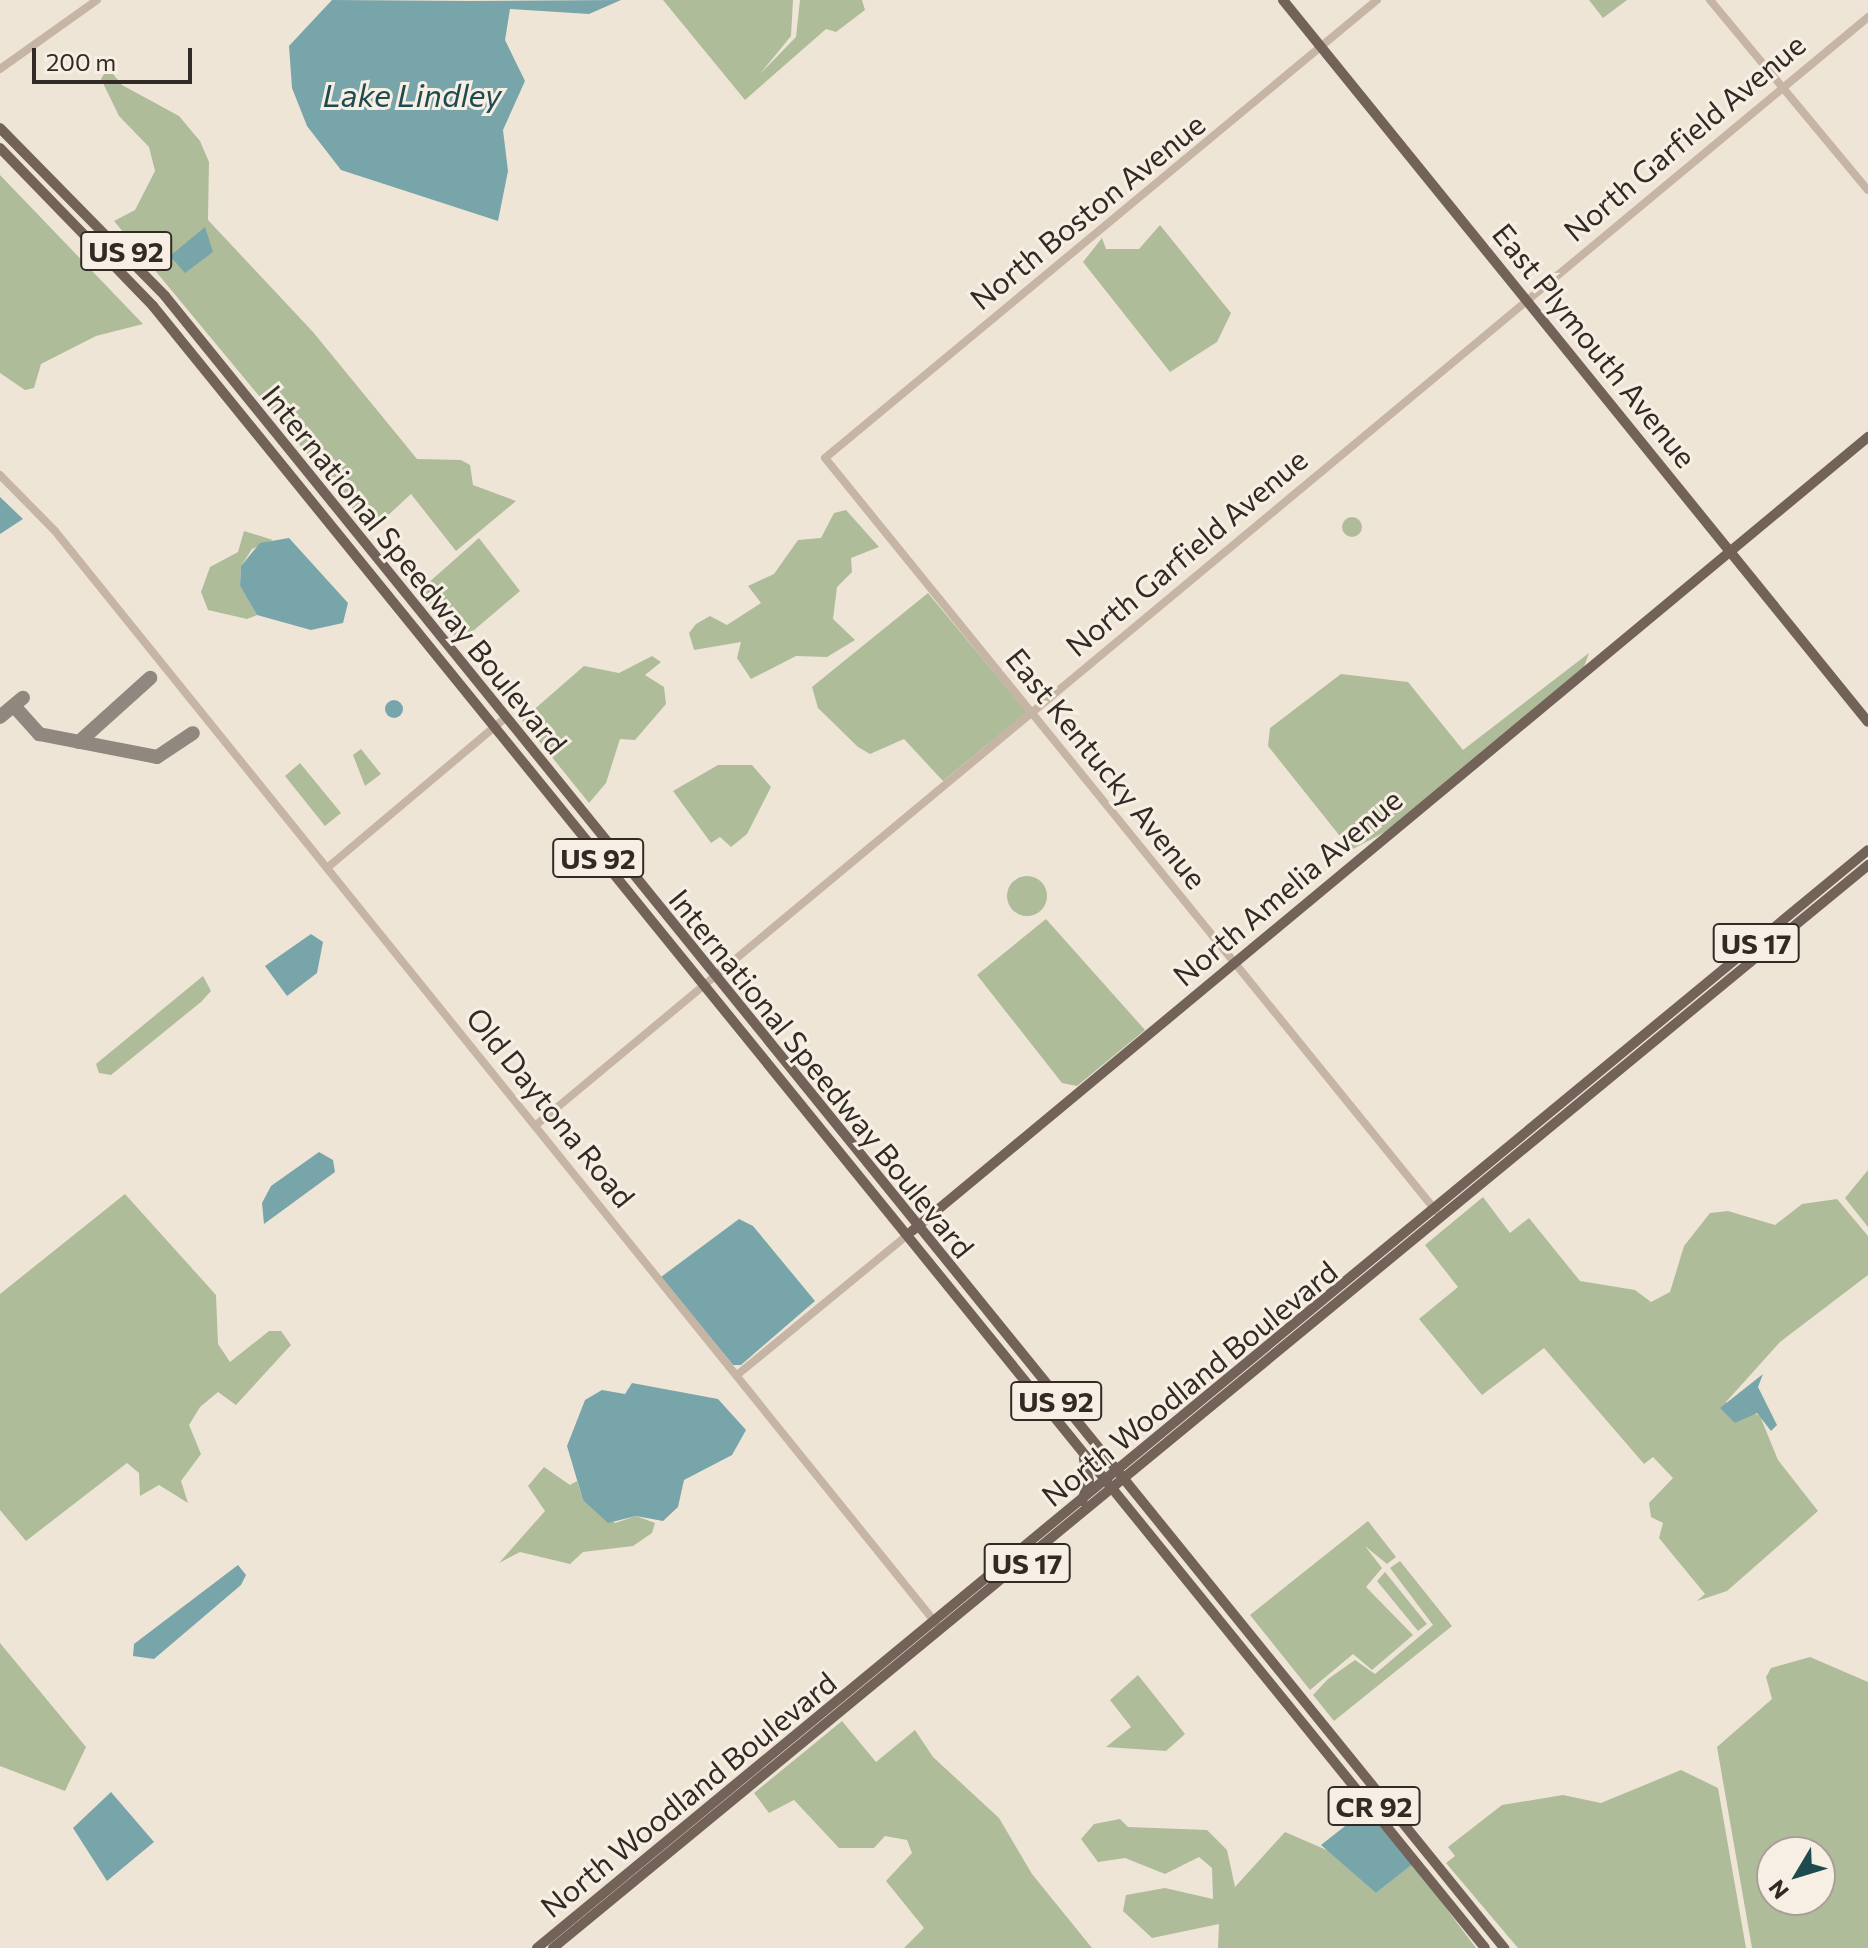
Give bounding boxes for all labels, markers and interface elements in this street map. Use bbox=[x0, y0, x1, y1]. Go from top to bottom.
street label: North Garfield Avenue bbox=[1556, 26, 1812, 248]
scale bar bbox=[36, 32, 196, 82]
text: 200 m bbox=[46, 47, 116, 76]
water label: Lake Lindley bbox=[322, 75, 502, 113]
street label: North Boston Avenue bbox=[962, 105, 1212, 317]
street label: East Plymouth Avenue bbox=[1486, 216, 1704, 474]
road number: US 92 bbox=[80, 227, 172, 275]
street label: International Speedway Boulevard bbox=[255, 377, 575, 761]
street label: North Garfield Avenue bbox=[1058, 441, 1314, 663]
street label: East Kentucky Avenue bbox=[999, 641, 1215, 895]
street label: North Amelia Avenue bbox=[1165, 781, 1409, 993]
road number: US 92 bbox=[552, 834, 644, 882]
street label: International Speedway Boulevard bbox=[662, 881, 982, 1265]
road number: US 17 bbox=[1712, 919, 1800, 967]
street label: Old Daytona Road bbox=[459, 1000, 643, 1214]
street label: North Woodland Boulevard bbox=[1034, 1253, 1344, 1513]
road number: US 92 bbox=[1010, 1377, 1102, 1425]
road number: US 17 bbox=[983, 1539, 1071, 1587]
street label: North Woodland Boulevard bbox=[533, 1664, 843, 1924]
road number: CR 92 bbox=[1326, 1782, 1422, 1830]
north arrow bbox=[1756, 1836, 1836, 1916]
text: N bbox=[1763, 1875, 1794, 1905]

